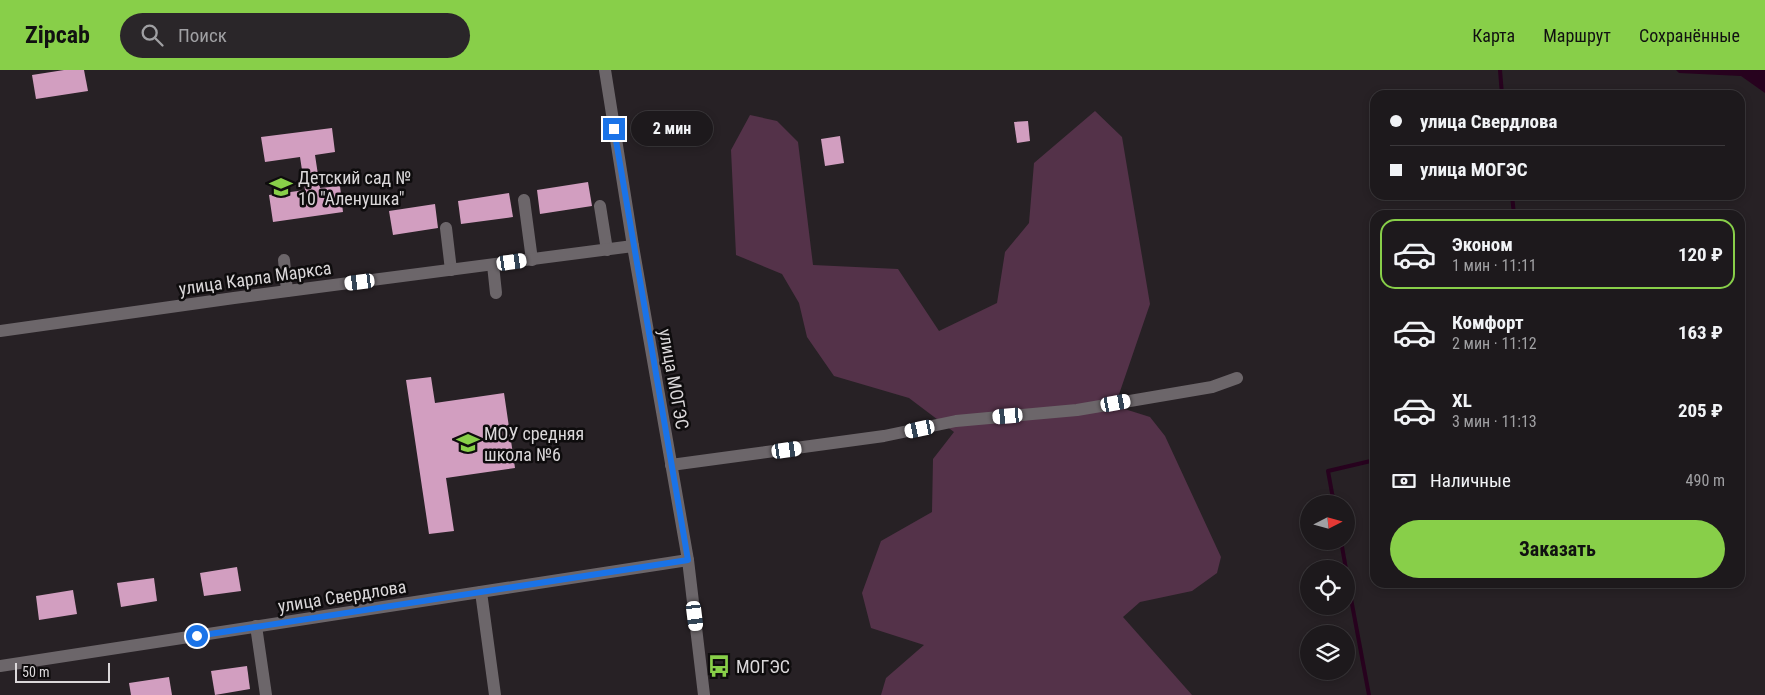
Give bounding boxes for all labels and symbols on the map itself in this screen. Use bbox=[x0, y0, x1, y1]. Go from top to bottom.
callout: 2 мин bbox=[632, 112, 714, 146]
route end bbox=[603, 118, 625, 140]
place label: Детский сад № 10 "Аленушка" bbox=[298, 167, 411, 209]
school or university icon: Детский сад № 10 "Аленушка" bbox=[268, 174, 294, 200]
car bbox=[496, 252, 527, 272]
street label: улица Карла Маркса bbox=[177, 257, 333, 299]
car bbox=[344, 273, 375, 291]
street label: улица МОГЭС bbox=[655, 327, 693, 431]
car bbox=[1099, 393, 1132, 413]
car bbox=[992, 407, 1023, 425]
car bbox=[903, 419, 936, 439]
place label: МОУ средняя школа №6 bbox=[484, 423, 584, 465]
school or university icon: МОУ средняя школа №6 bbox=[455, 430, 481, 456]
car bbox=[771, 440, 802, 460]
north arrow bbox=[1300, 495, 1355, 550]
street label: улица Свердлова bbox=[276, 575, 408, 617]
car bbox=[685, 600, 704, 632]
route start bbox=[186, 625, 208, 647]
bus stop icon: МОГЭС bbox=[706, 653, 732, 679]
place label: МОГЭС bbox=[736, 656, 790, 677]
scale bar bbox=[15, 660, 110, 683]

